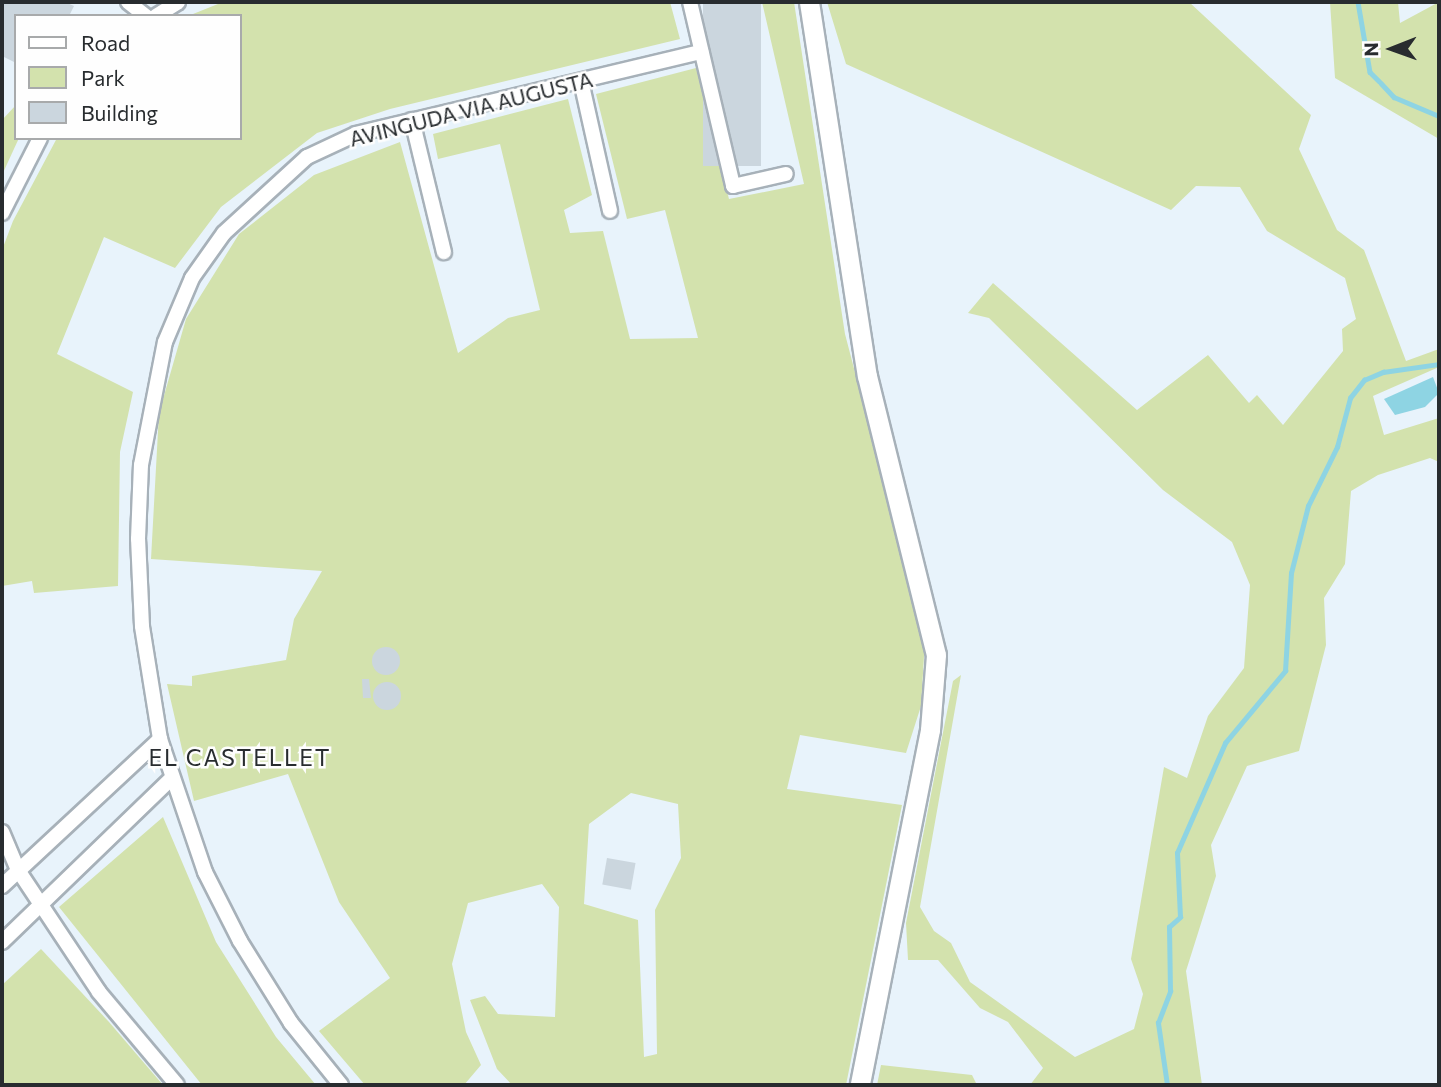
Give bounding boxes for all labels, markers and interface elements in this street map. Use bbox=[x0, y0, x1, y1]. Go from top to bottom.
legend bbox=[14, 14, 242, 140]
north arrow bbox=[1357, 14, 1427, 84]
text: Road bbox=[81, 30, 130, 55]
text: N bbox=[1359, 42, 1382, 57]
text: Park bbox=[81, 65, 125, 90]
street label: AVINGUDA VIA AUGUSTA bbox=[347, 67, 595, 151]
text: Building bbox=[81, 100, 158, 125]
district label: EL CASTELLET bbox=[150, 743, 330, 771]

